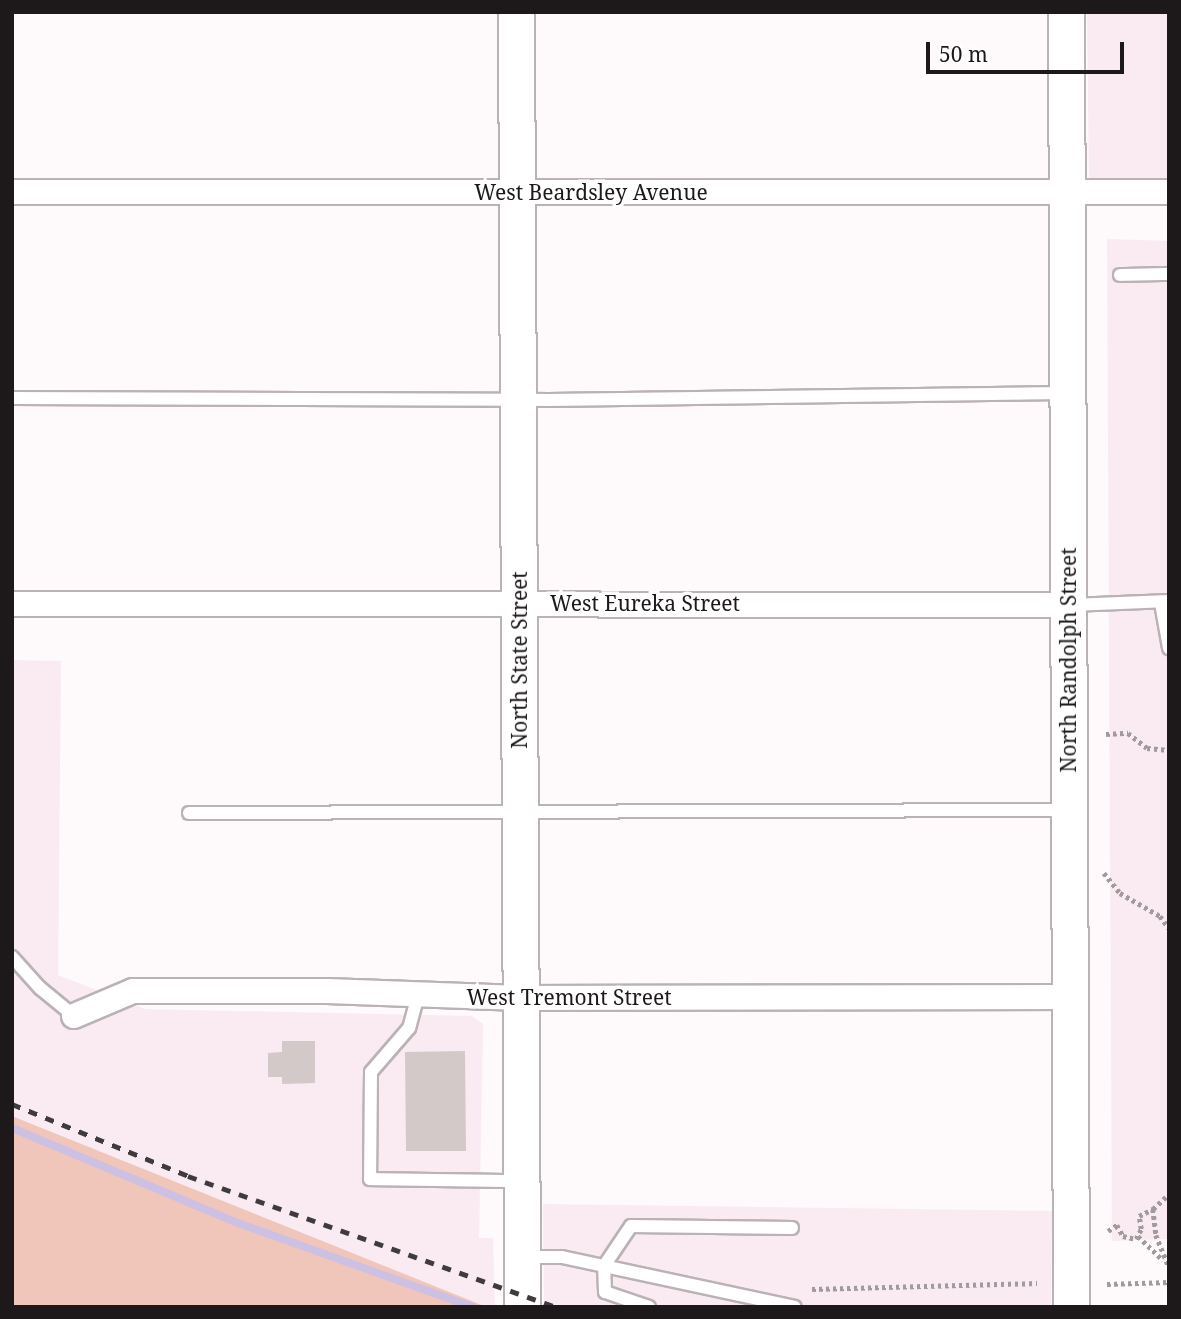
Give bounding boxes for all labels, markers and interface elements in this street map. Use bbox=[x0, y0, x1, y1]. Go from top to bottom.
scale bar bbox=[929, 28, 1127, 72]
text: 50 m bbox=[939, 40, 988, 68]
street label: West Beardsley Avenue bbox=[474, 179, 708, 205]
street label: North Randolph Street bbox=[1055, 547, 1081, 773]
street label: North State Street bbox=[506, 571, 532, 749]
street label: West Eureka Street bbox=[550, 590, 740, 616]
street label: West Tremont Street bbox=[466, 984, 672, 1010]

